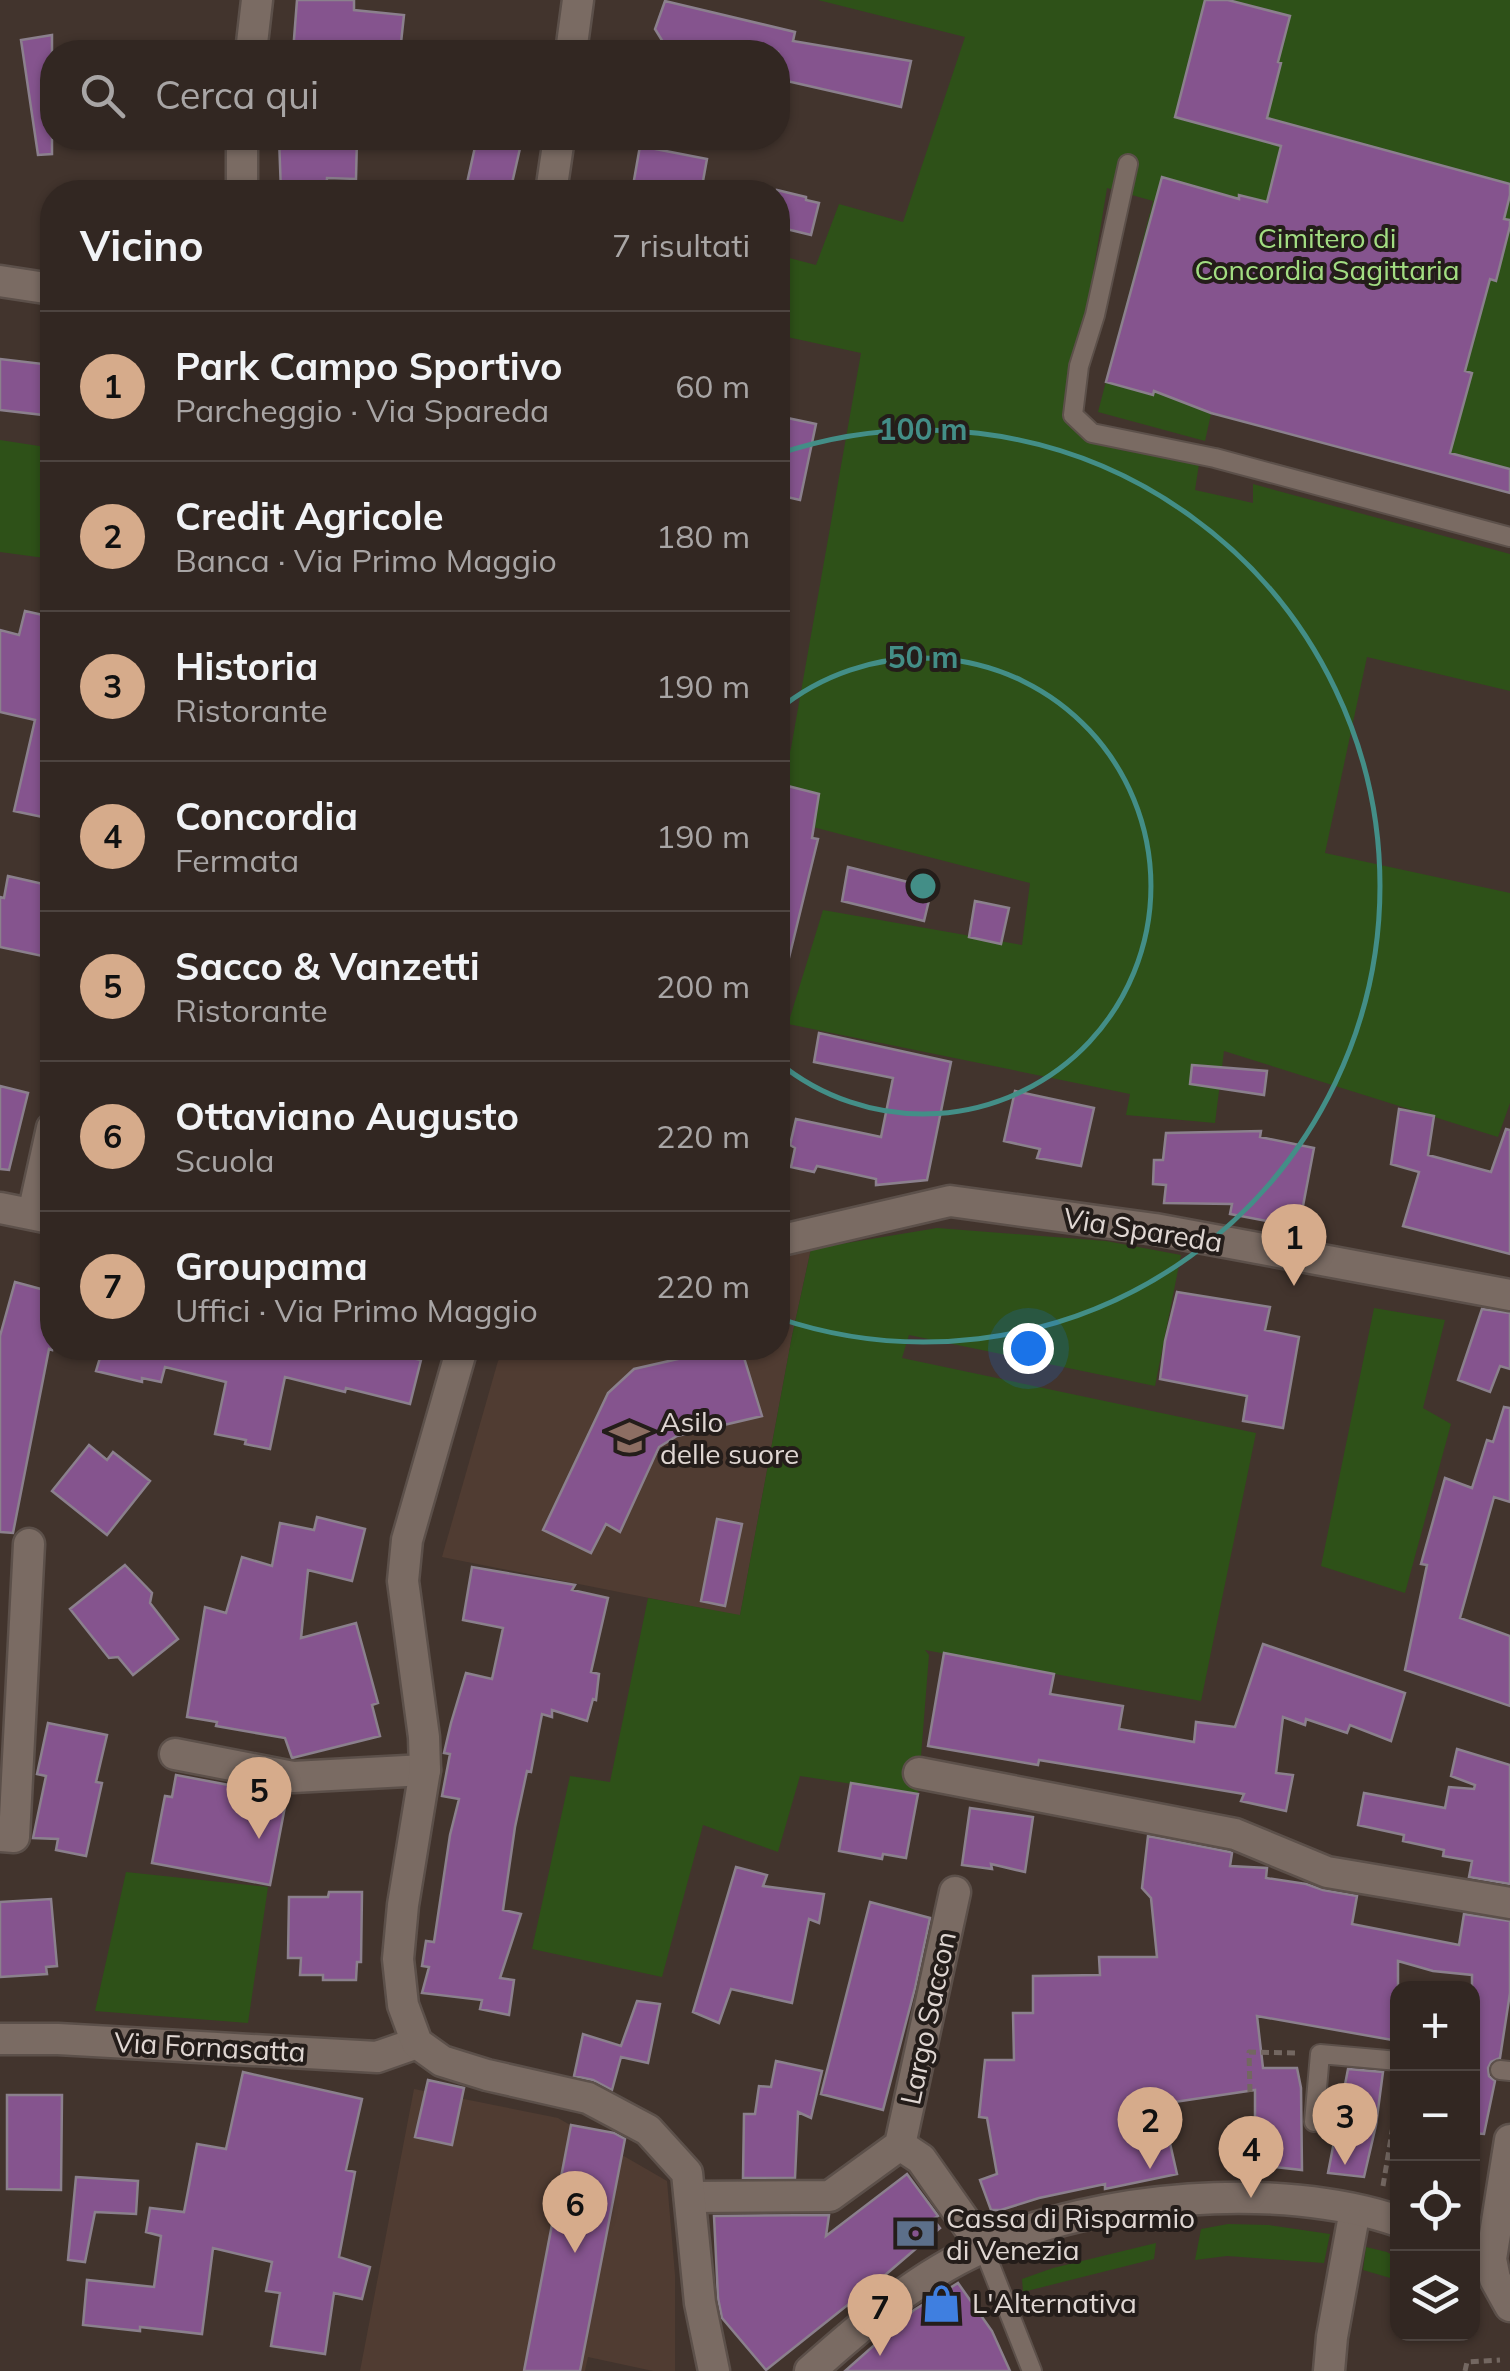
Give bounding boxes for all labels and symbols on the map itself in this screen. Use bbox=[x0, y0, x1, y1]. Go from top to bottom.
park label: Cimitero di Concordia Sagittaria bbox=[1194, 220, 1460, 287]
text: 100 m bbox=[878, 410, 968, 448]
text: 50 m bbox=[887, 638, 959, 676]
centre of rings bbox=[905, 868, 941, 904]
street label: Via Spareda bbox=[1061, 1200, 1225, 1259]
pin: 1 bbox=[1262, 1204, 1326, 1286]
your location bbox=[1003, 1323, 1054, 1374]
place label: Asilo delle suore bbox=[660, 1404, 799, 1471]
school or university icon: Asilo delle suore bbox=[609, 1417, 651, 1459]
pin: 5 bbox=[226, 1756, 292, 1839]
street label: Largo Saccon bbox=[892, 1928, 963, 2108]
street label: Via Fornasatta bbox=[113, 2024, 307, 2069]
pin: 3 bbox=[1312, 2082, 1378, 2165]
pin: 2 bbox=[1118, 2086, 1182, 2169]
pin: 4 bbox=[1218, 2116, 1284, 2198]
pin: 6 bbox=[542, 2170, 608, 2253]
place label: Cassa di Risparmio di Venezia bbox=[946, 2200, 1195, 2267]
bank icon: Cassa di Risparmio di Venezia bbox=[895, 2213, 937, 2255]
pin: 7 bbox=[848, 2274, 912, 2356]
shop icon: L'Alternativa bbox=[921, 2282, 963, 2324]
place label: L'Alternativa bbox=[972, 2285, 1137, 2320]

